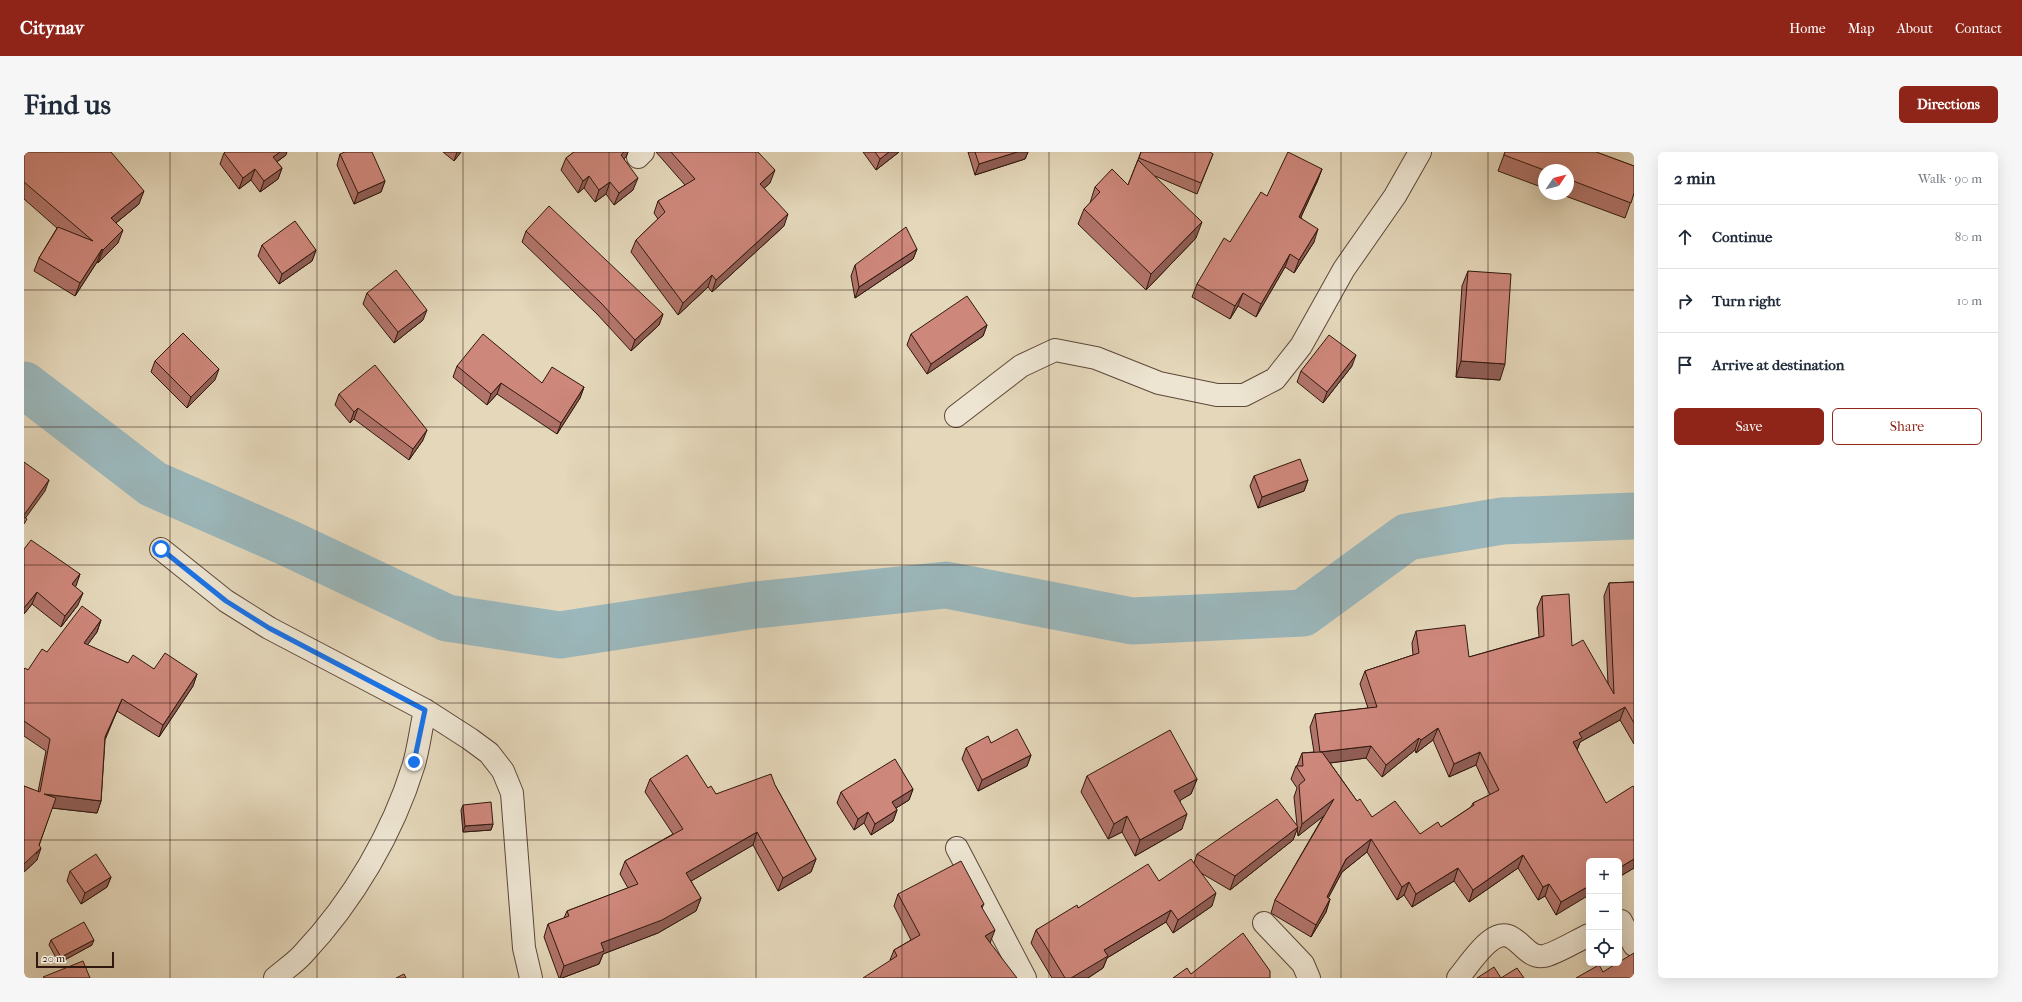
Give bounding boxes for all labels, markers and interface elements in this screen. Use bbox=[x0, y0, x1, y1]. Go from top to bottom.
text: Citynav bbox=[20, 17, 84, 39]
text: Home bbox=[1789, 20, 1826, 37]
text: Map bbox=[1848, 20, 1875, 37]
text: About bbox=[1897, 20, 1933, 37]
text: Contact bbox=[1955, 20, 2002, 37]
button: Directions bbox=[1899, 86, 1998, 123]
text: Find us bbox=[24, 88, 111, 121]
north arrow bbox=[1538, 164, 1574, 200]
text: 2 min bbox=[1674, 168, 1715, 188]
text: Walk · 90 m bbox=[1918, 171, 1982, 186]
icon: ahead bbox=[1674, 226, 1696, 248]
text: Continue bbox=[1712, 228, 1772, 246]
text: 80 m bbox=[1955, 229, 1982, 244]
icon: right bbox=[1674, 290, 1696, 312]
text: Turn right bbox=[1712, 292, 1781, 310]
text: 10 m bbox=[1957, 293, 1982, 308]
icon: arrive bbox=[1674, 354, 1696, 376]
text: Arrive at destination bbox=[1712, 356, 1844, 374]
button: Save bbox=[1674, 408, 1824, 445]
button: Share bbox=[1832, 408, 1982, 445]
route start bbox=[152, 540, 170, 558]
route end bbox=[405, 753, 423, 771]
map controls bbox=[1586, 858, 1622, 966]
button: + bbox=[1586, 858, 1622, 894]
button: − bbox=[1586, 894, 1622, 930]
button: locate bbox=[1586, 930, 1622, 966]
scale bar bbox=[36, 950, 114, 969]
text: 20 m bbox=[42, 952, 65, 965]

